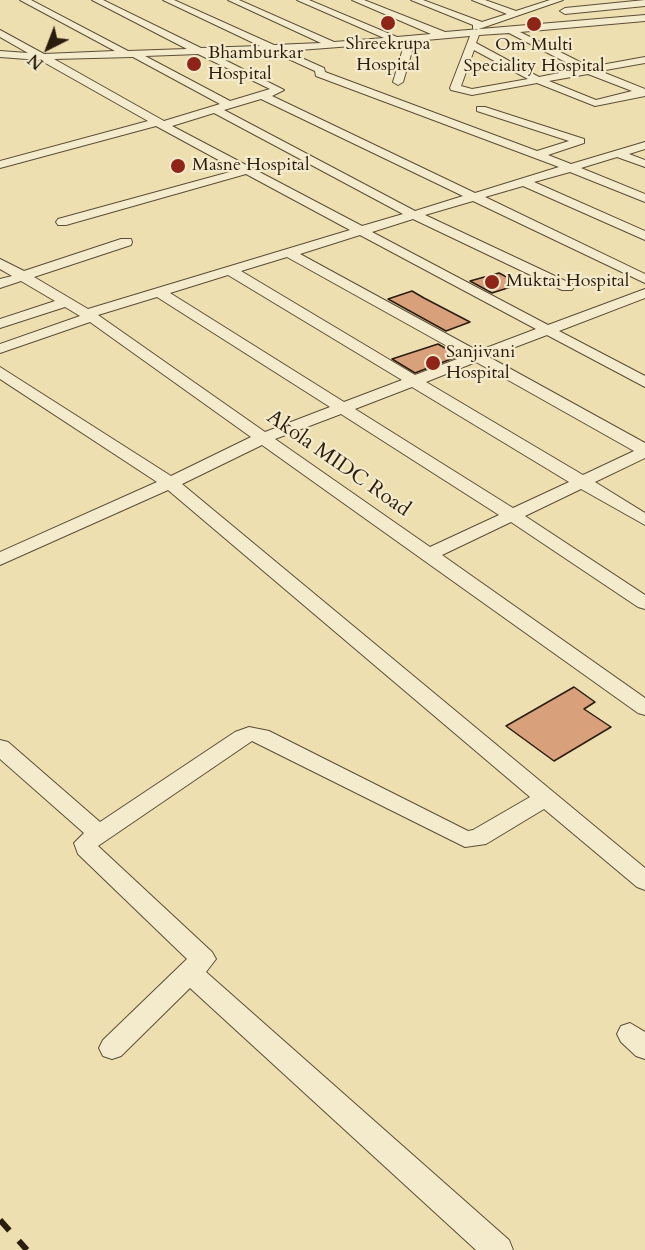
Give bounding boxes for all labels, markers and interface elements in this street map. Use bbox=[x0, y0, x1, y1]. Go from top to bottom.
marker: Shreekrupa Hospital bbox=[379, 14, 397, 32]
marker: Om Multi Speciality Hospital bbox=[525, 15, 543, 33]
north arrow bbox=[18, 18, 78, 78]
place label: Shreekrupa Hospital bbox=[345, 34, 431, 76]
place label: Om Multi Speciality Hospital bbox=[464, 35, 604, 78]
place label: Bhamburkar Hospital bbox=[208, 43, 303, 86]
text: N bbox=[23, 49, 48, 74]
marker: Bhamburkar Hospital bbox=[185, 55, 203, 73]
place label: Masne Hospital bbox=[192, 155, 309, 177]
marker: Masne Hospital bbox=[169, 157, 187, 175]
place label: Muktai Hospital bbox=[506, 271, 629, 293]
marker: Muktai Hospital bbox=[483, 273, 501, 291]
place label: Sanjivani Hospital bbox=[446, 342, 515, 385]
marker: Sanjivani Hospital bbox=[424, 354, 442, 372]
street label: Akola MIDC Road bbox=[261, 405, 415, 523]

